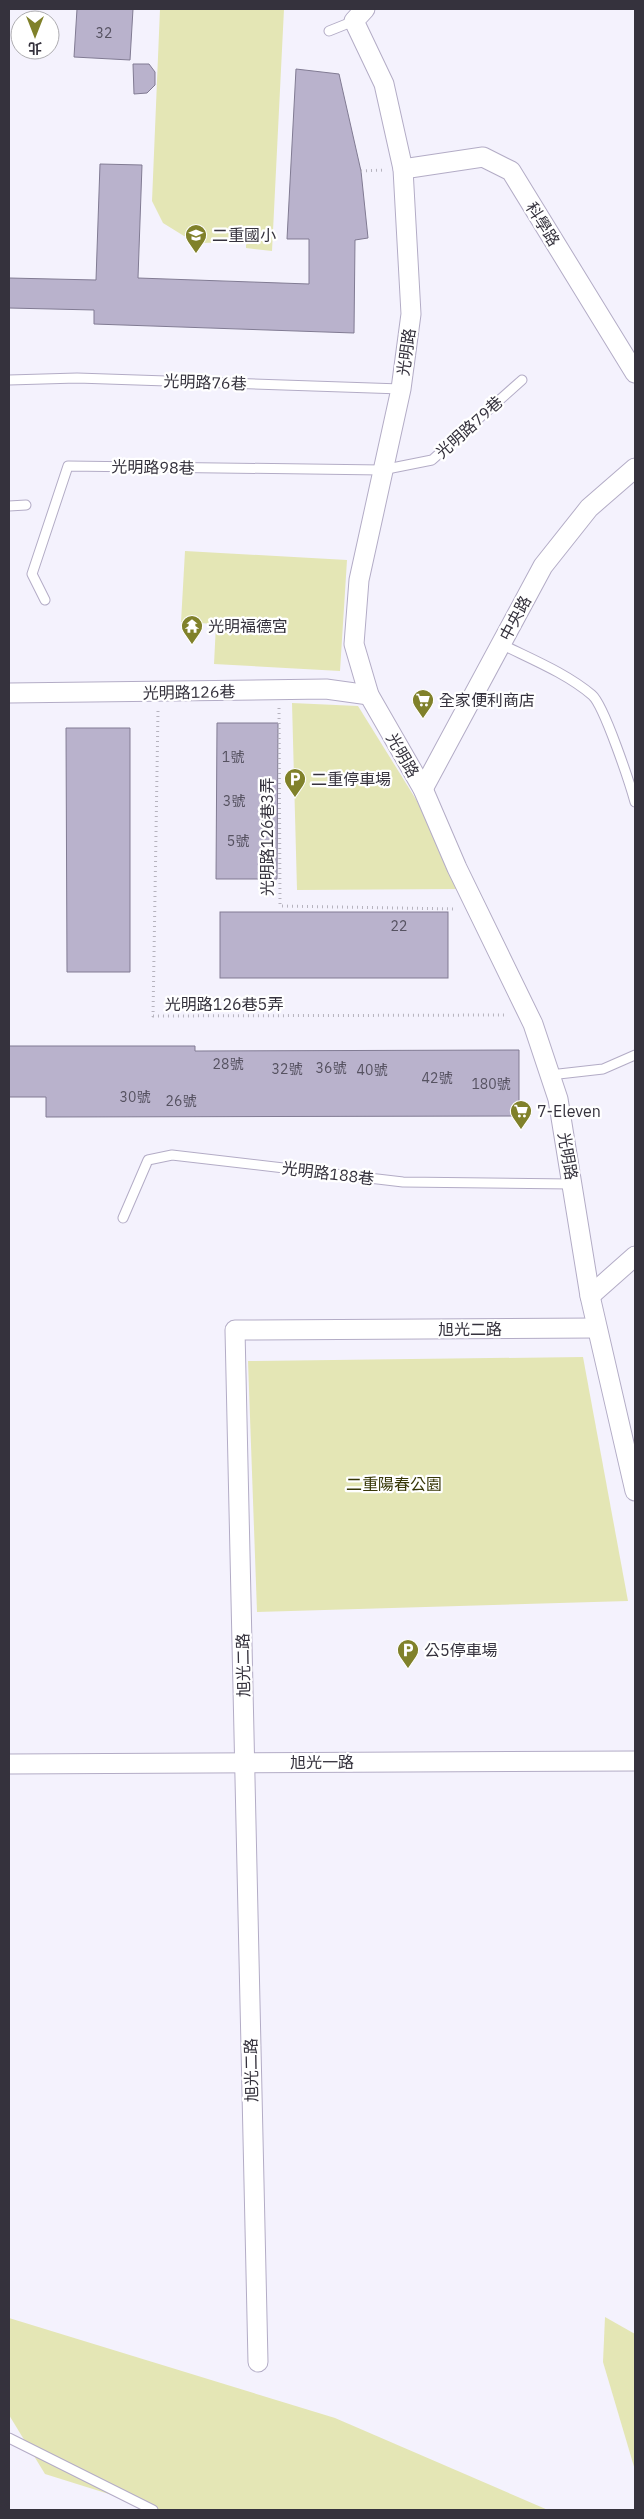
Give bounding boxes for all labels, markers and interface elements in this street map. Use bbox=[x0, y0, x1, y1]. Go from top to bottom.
north arrow bbox=[10, 10, 60, 60]
house number: 32 bbox=[96, 24, 112, 42]
text: 北 bbox=[28, 39, 42, 57]
street label: 科學路 bbox=[522, 198, 564, 250]
school or university icon: 二重國小 bbox=[184, 223, 208, 254]
place label: 二重國小 bbox=[212, 225, 276, 245]
street label: 光明路 bbox=[393, 327, 419, 377]
street label: 光明路76巷 bbox=[163, 371, 247, 393]
street label: 光明路79巷 bbox=[431, 392, 507, 462]
street label: 光明路98巷 bbox=[111, 456, 195, 478]
street label: 中央路 bbox=[495, 592, 535, 644]
temple icon: 光明福德宮 bbox=[180, 614, 204, 645]
place label: 光明福德宮 bbox=[208, 616, 288, 636]
street label: 光明路126巷 bbox=[142, 681, 236, 703]
supermarket icon: 全家便利商店 bbox=[411, 688, 435, 719]
place label: 全家便利商店 bbox=[439, 690, 535, 710]
street label: 光明路 bbox=[382, 729, 424, 781]
house number: 1號 bbox=[222, 748, 244, 766]
parking icon: 二重停車場 bbox=[283, 767, 307, 798]
place label: 二重停車場 bbox=[311, 769, 391, 789]
street label: 光明路126巷3弄 bbox=[257, 778, 277, 896]
house number: 3號 bbox=[223, 792, 245, 810]
house number: 5號 bbox=[227, 832, 249, 850]
house number: 22 bbox=[391, 917, 407, 935]
street label: 光明路126巷5弄 bbox=[165, 994, 283, 1014]
house number: 28號 bbox=[213, 1055, 243, 1073]
house number: 36號 bbox=[316, 1059, 346, 1077]
house number: 32號 bbox=[272, 1060, 302, 1078]
house number: 40號 bbox=[357, 1061, 387, 1079]
house number: 42號 bbox=[422, 1069, 452, 1087]
house number: 180號 bbox=[471, 1075, 511, 1093]
house number: 30號 bbox=[120, 1088, 150, 1106]
house number: 26號 bbox=[166, 1092, 196, 1110]
supermarket icon: 7-Eleven bbox=[509, 1099, 533, 1130]
place label: 7-Eleven bbox=[537, 1101, 601, 1121]
street label: 光明路 bbox=[554, 1131, 582, 1181]
street label: 光明路188巷 bbox=[281, 1157, 375, 1189]
street label: 旭光二路 bbox=[438, 1319, 502, 1339]
park label: 二重陽春公園 bbox=[346, 1474, 442, 1494]
street label: 旭光二路 bbox=[232, 1633, 254, 1697]
parking icon: 公5停車場 bbox=[396, 1638, 420, 1669]
place label: 公5停車場 bbox=[424, 1640, 498, 1660]
street label: 旭光一路 bbox=[290, 1752, 354, 1772]
street label: 旭光二路 bbox=[240, 2038, 262, 2102]

